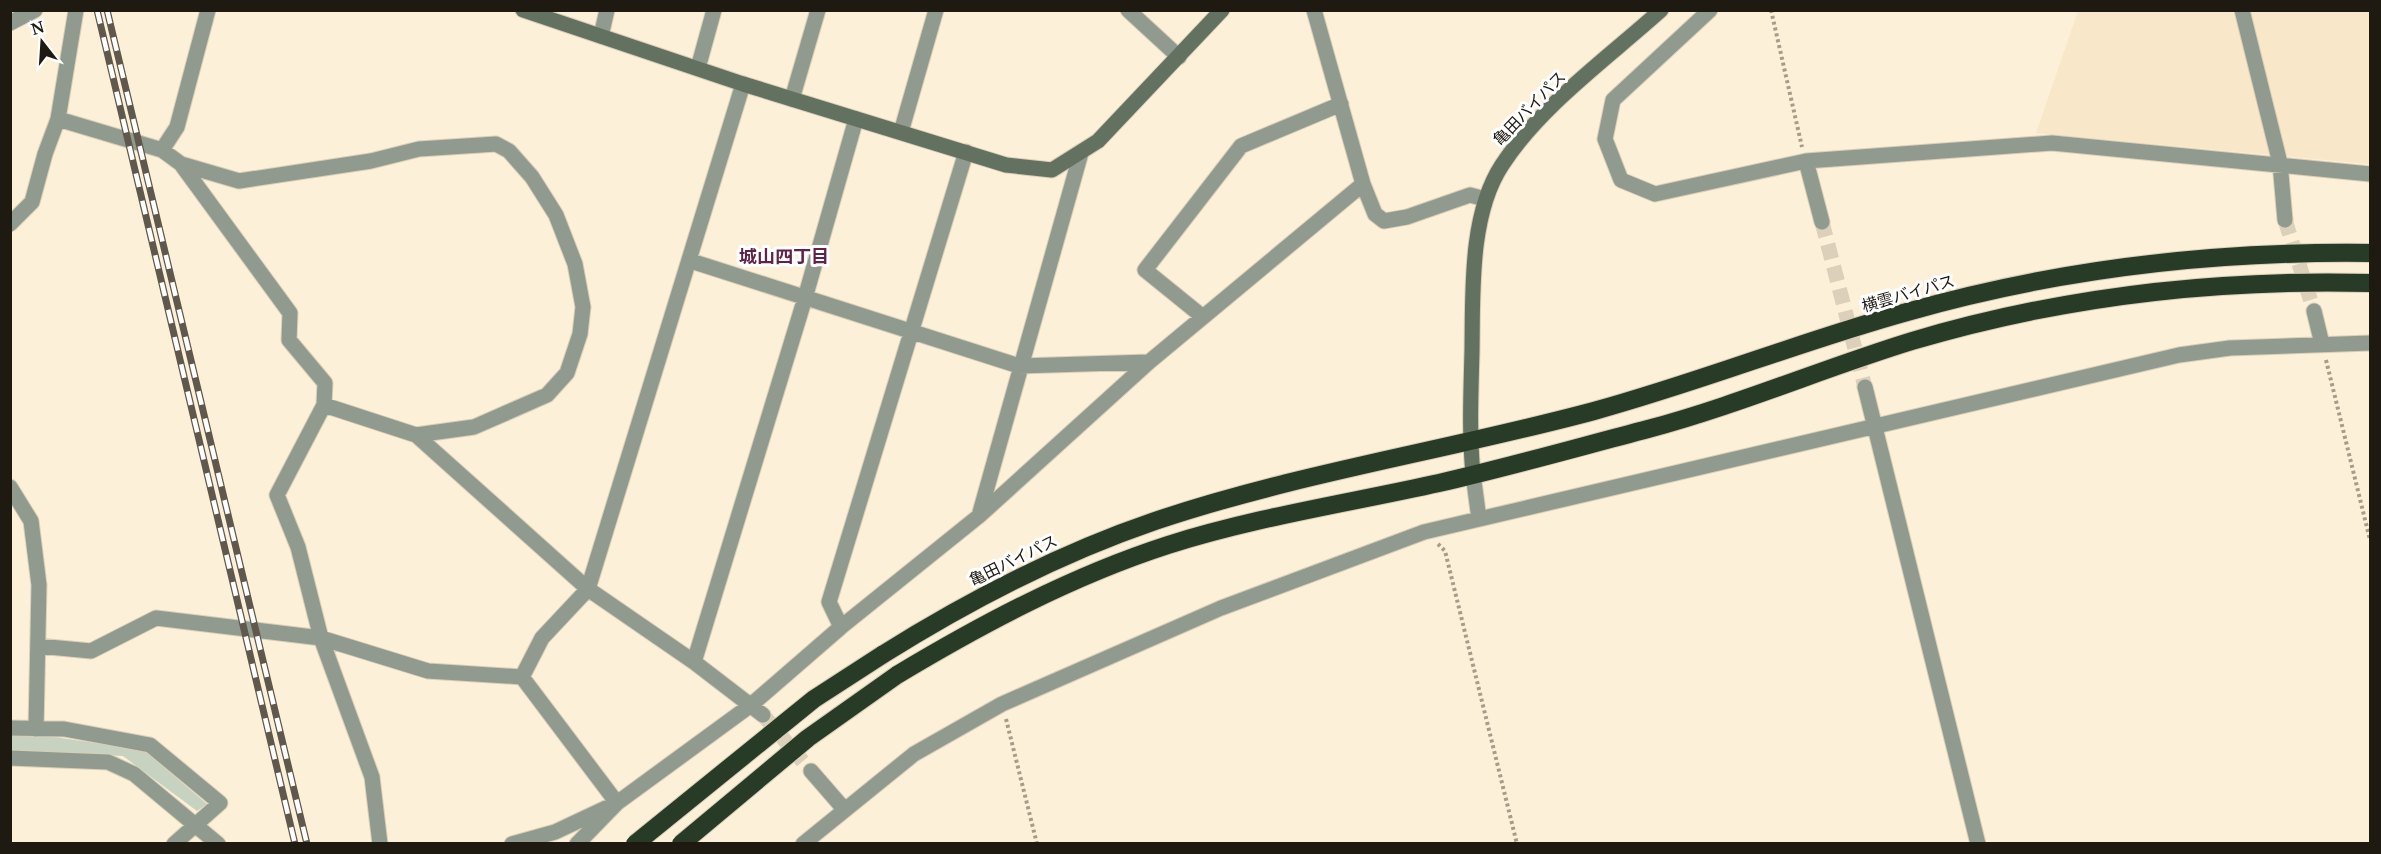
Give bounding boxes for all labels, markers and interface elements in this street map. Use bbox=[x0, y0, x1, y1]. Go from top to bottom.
north arrow bbox=[12, 12, 72, 72]
text: N bbox=[28, 15, 47, 40]
street label: 亀田バイパス bbox=[1488, 66, 1570, 150]
district label: 城山四丁目 bbox=[739, 244, 829, 268]
street label: 横雲バイパス bbox=[1859, 269, 1957, 317]
street label: 亀田バイパス bbox=[965, 529, 1061, 591]

